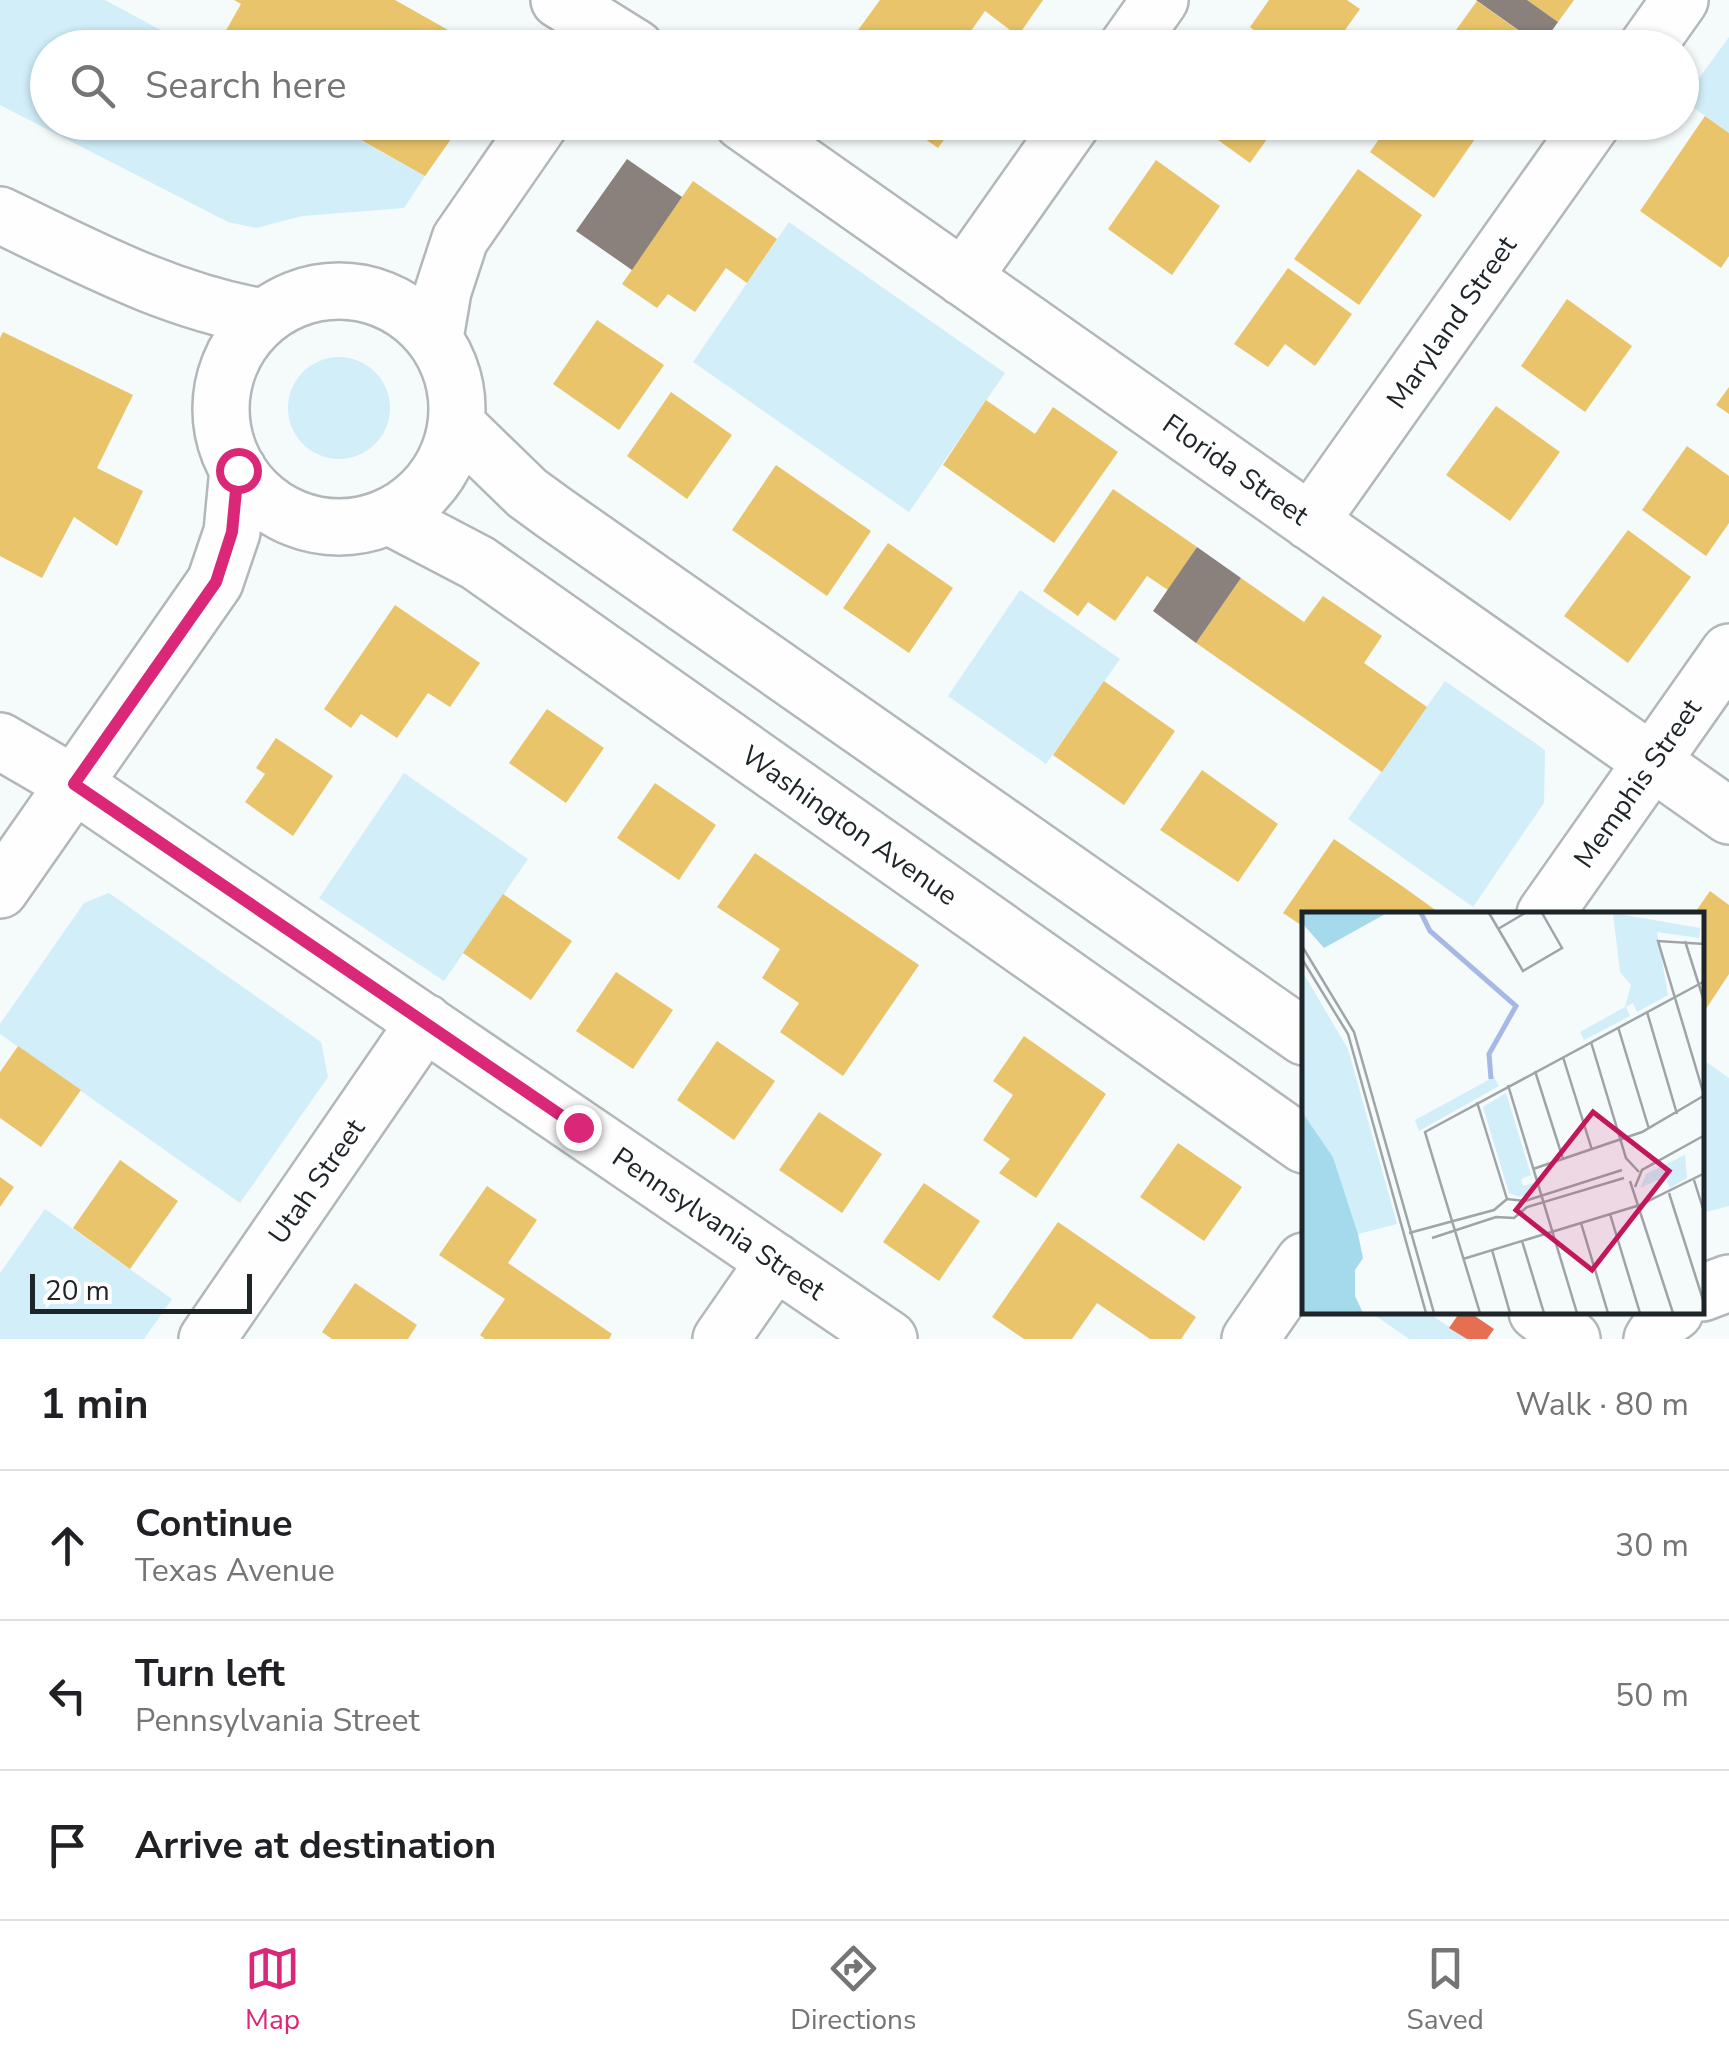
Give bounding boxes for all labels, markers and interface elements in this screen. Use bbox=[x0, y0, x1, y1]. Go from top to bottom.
search box bbox=[30, 30, 1699, 140]
icon: search bbox=[65, 58, 120, 113]
text: Search here bbox=[145, 60, 346, 111]
street label: Maryland Street bbox=[1378, 228, 1526, 417]
street label: Florida Street bbox=[1155, 405, 1316, 534]
route start bbox=[216, 448, 262, 494]
street label: Memphis Street bbox=[1565, 691, 1710, 876]
street label: Washington Avenue bbox=[734, 737, 965, 915]
inset map bbox=[1302, 912, 1704, 1314]
route end bbox=[556, 1105, 602, 1151]
street label: Utah Street bbox=[260, 1111, 374, 1252]
street label: Pennsylvania Street bbox=[605, 1138, 833, 1309]
scale bar bbox=[30, 1269, 252, 1314]
text: 20 m bbox=[45, 1272, 110, 1310]
text: 1 min bbox=[40, 1376, 149, 1433]
text: Walk · 80 m bbox=[1515, 1383, 1689, 1426]
text: Continue bbox=[135, 1498, 293, 1549]
icon: ahead bbox=[40, 1518, 95, 1573]
text: 30 m bbox=[1615, 1524, 1689, 1567]
text: Texas Avenue bbox=[135, 1549, 335, 1592]
text: Turn left bbox=[135, 1648, 285, 1699]
icon: left bbox=[40, 1668, 95, 1723]
text: 50 m bbox=[1615, 1674, 1689, 1717]
text: Pennsylvania Street bbox=[135, 1699, 420, 1742]
icon: arrive bbox=[40, 1818, 95, 1873]
text: Arrive at destination bbox=[135, 1820, 496, 1871]
tab: Map bbox=[245, 1941, 300, 2039]
tab: Directions bbox=[790, 1941, 916, 2039]
tab: Saved bbox=[1407, 1941, 1484, 2039]

